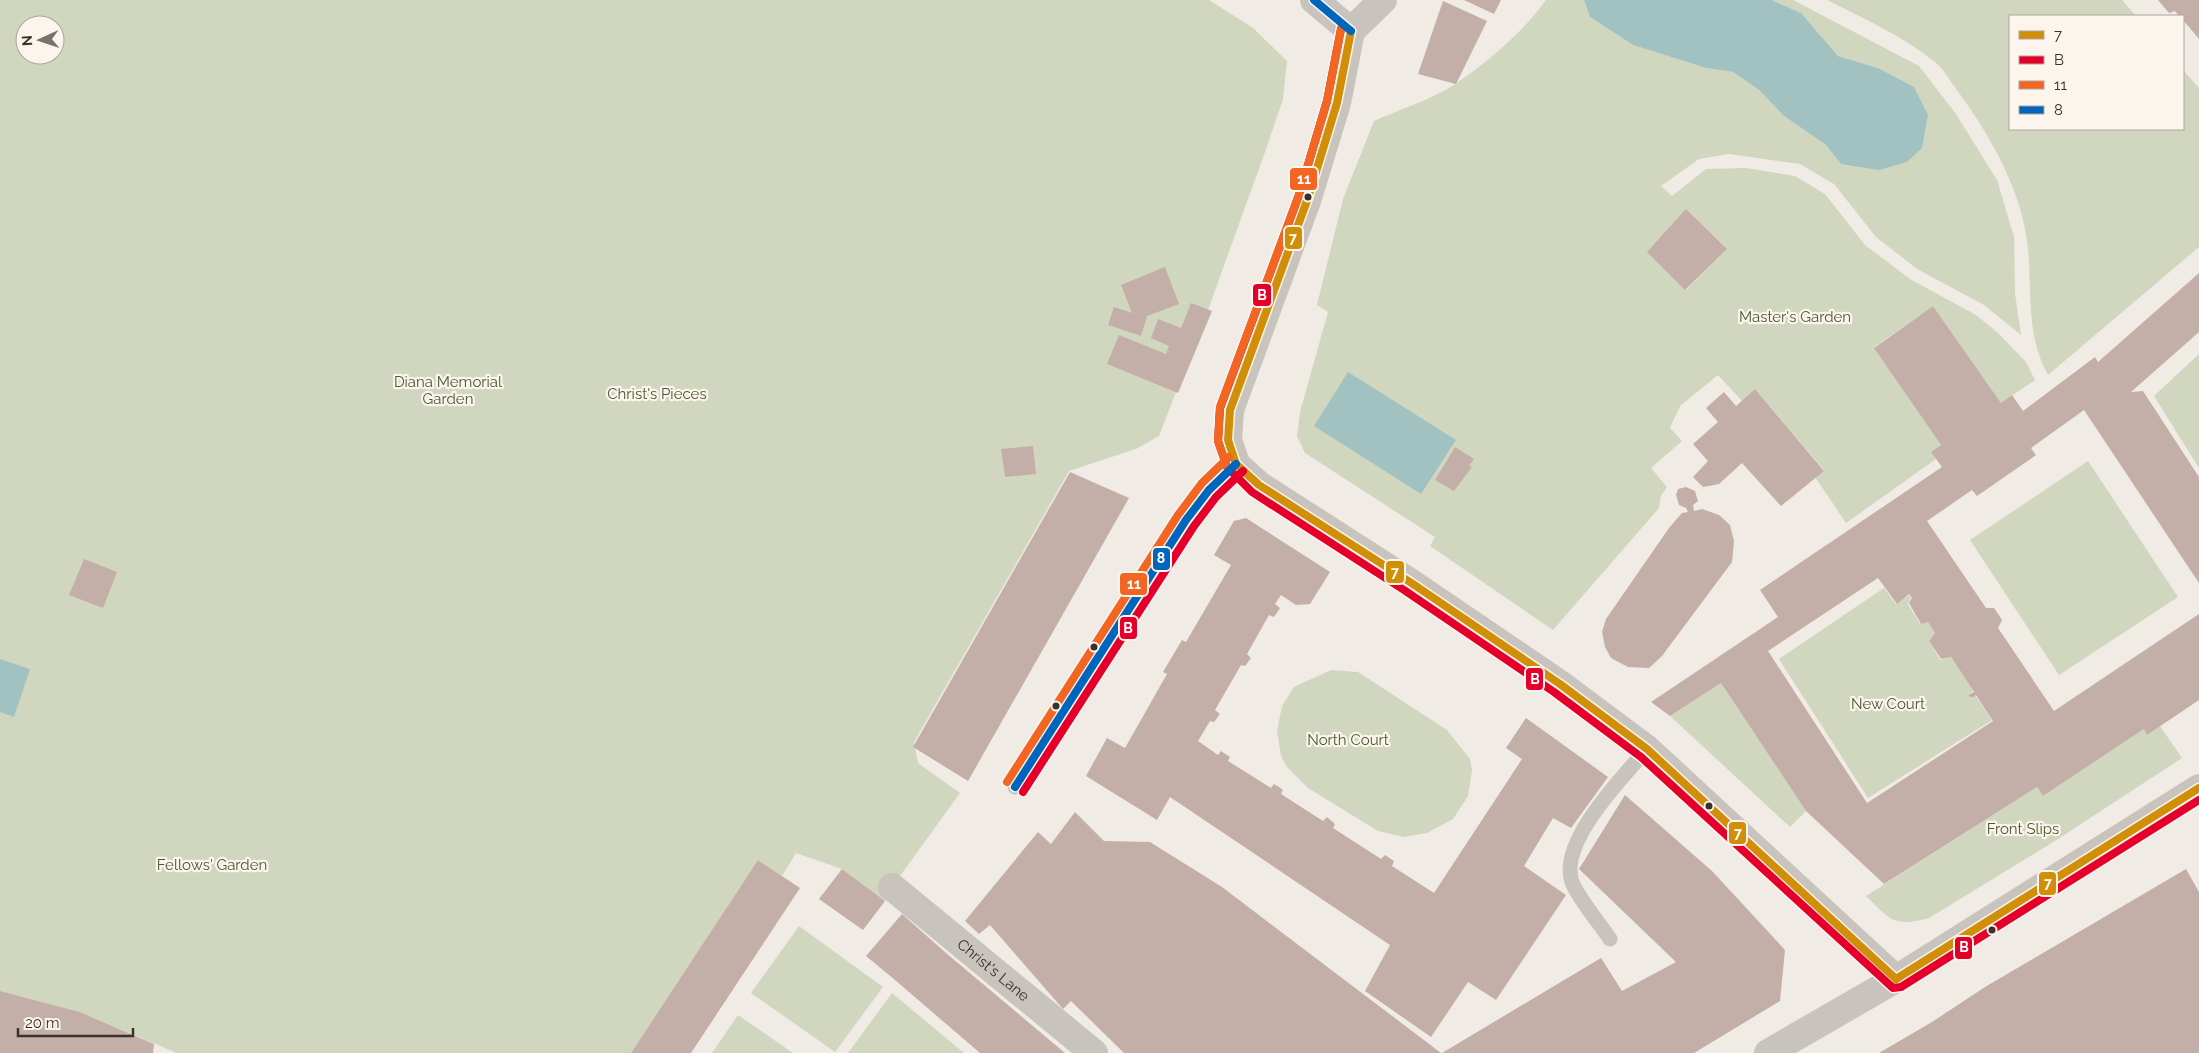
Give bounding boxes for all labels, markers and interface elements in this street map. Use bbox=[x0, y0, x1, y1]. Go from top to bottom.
north arrow bbox=[15, 15, 65, 65]
legend bbox=[2009, 15, 2184, 130]
text: 7 bbox=[2054, 26, 2062, 44]
text: N bbox=[19, 35, 35, 46]
text: B bbox=[2054, 51, 2064, 69]
text: 11 bbox=[2054, 76, 2067, 94]
text: 8 bbox=[2054, 101, 2063, 119]
line badge: 11 bbox=[1289, 167, 1318, 191]
text: 11 bbox=[1297, 171, 1311, 187]
unlabelled marker bbox=[1303, 192, 1313, 202]
line badge: 7 bbox=[1284, 226, 1303, 250]
text: 7 bbox=[1289, 230, 1297, 246]
line badge: B bbox=[1252, 283, 1272, 307]
text: B bbox=[1257, 287, 1267, 303]
park label: Master's Garden bbox=[1739, 308, 1851, 326]
park label: Diana Memorial Garden bbox=[394, 373, 503, 408]
park label: Christ's Pieces bbox=[607, 385, 707, 403]
line badge: 8 bbox=[1152, 547, 1171, 571]
text: 8 bbox=[1157, 550, 1165, 566]
line badge: 7 bbox=[1385, 560, 1405, 584]
text: 7 bbox=[1391, 564, 1399, 580]
line badge: 11 bbox=[1119, 572, 1148, 596]
text: 11 bbox=[1127, 576, 1141, 592]
line badge: B bbox=[1119, 616, 1138, 640]
text: B bbox=[1123, 620, 1133, 636]
unlabelled marker bbox=[1089, 642, 1099, 652]
line badge: B bbox=[1525, 667, 1544, 691]
text: B bbox=[1530, 671, 1540, 687]
park label: New Court bbox=[1851, 695, 1925, 713]
unlabelled marker bbox=[1051, 701, 1061, 711]
park label: North Court bbox=[1307, 731, 1389, 749]
unlabelled marker bbox=[1704, 801, 1714, 811]
park label: Front Slips bbox=[1987, 820, 2059, 838]
line badge: 7 bbox=[1728, 821, 1747, 845]
text: 7 bbox=[1734, 825, 1742, 841]
park label: Fellows' Garden bbox=[157, 856, 267, 874]
line badge: 7 bbox=[2038, 871, 2057, 896]
text: 7 bbox=[2044, 875, 2052, 891]
unlabelled marker bbox=[1987, 925, 1997, 935]
street label: Christ's Lane bbox=[953, 935, 1033, 1005]
line badge: B bbox=[1954, 936, 1973, 960]
text: B bbox=[1959, 939, 1969, 955]
scale bar bbox=[18, 1006, 132, 1038]
text: 20 m bbox=[25, 1014, 60, 1032]

